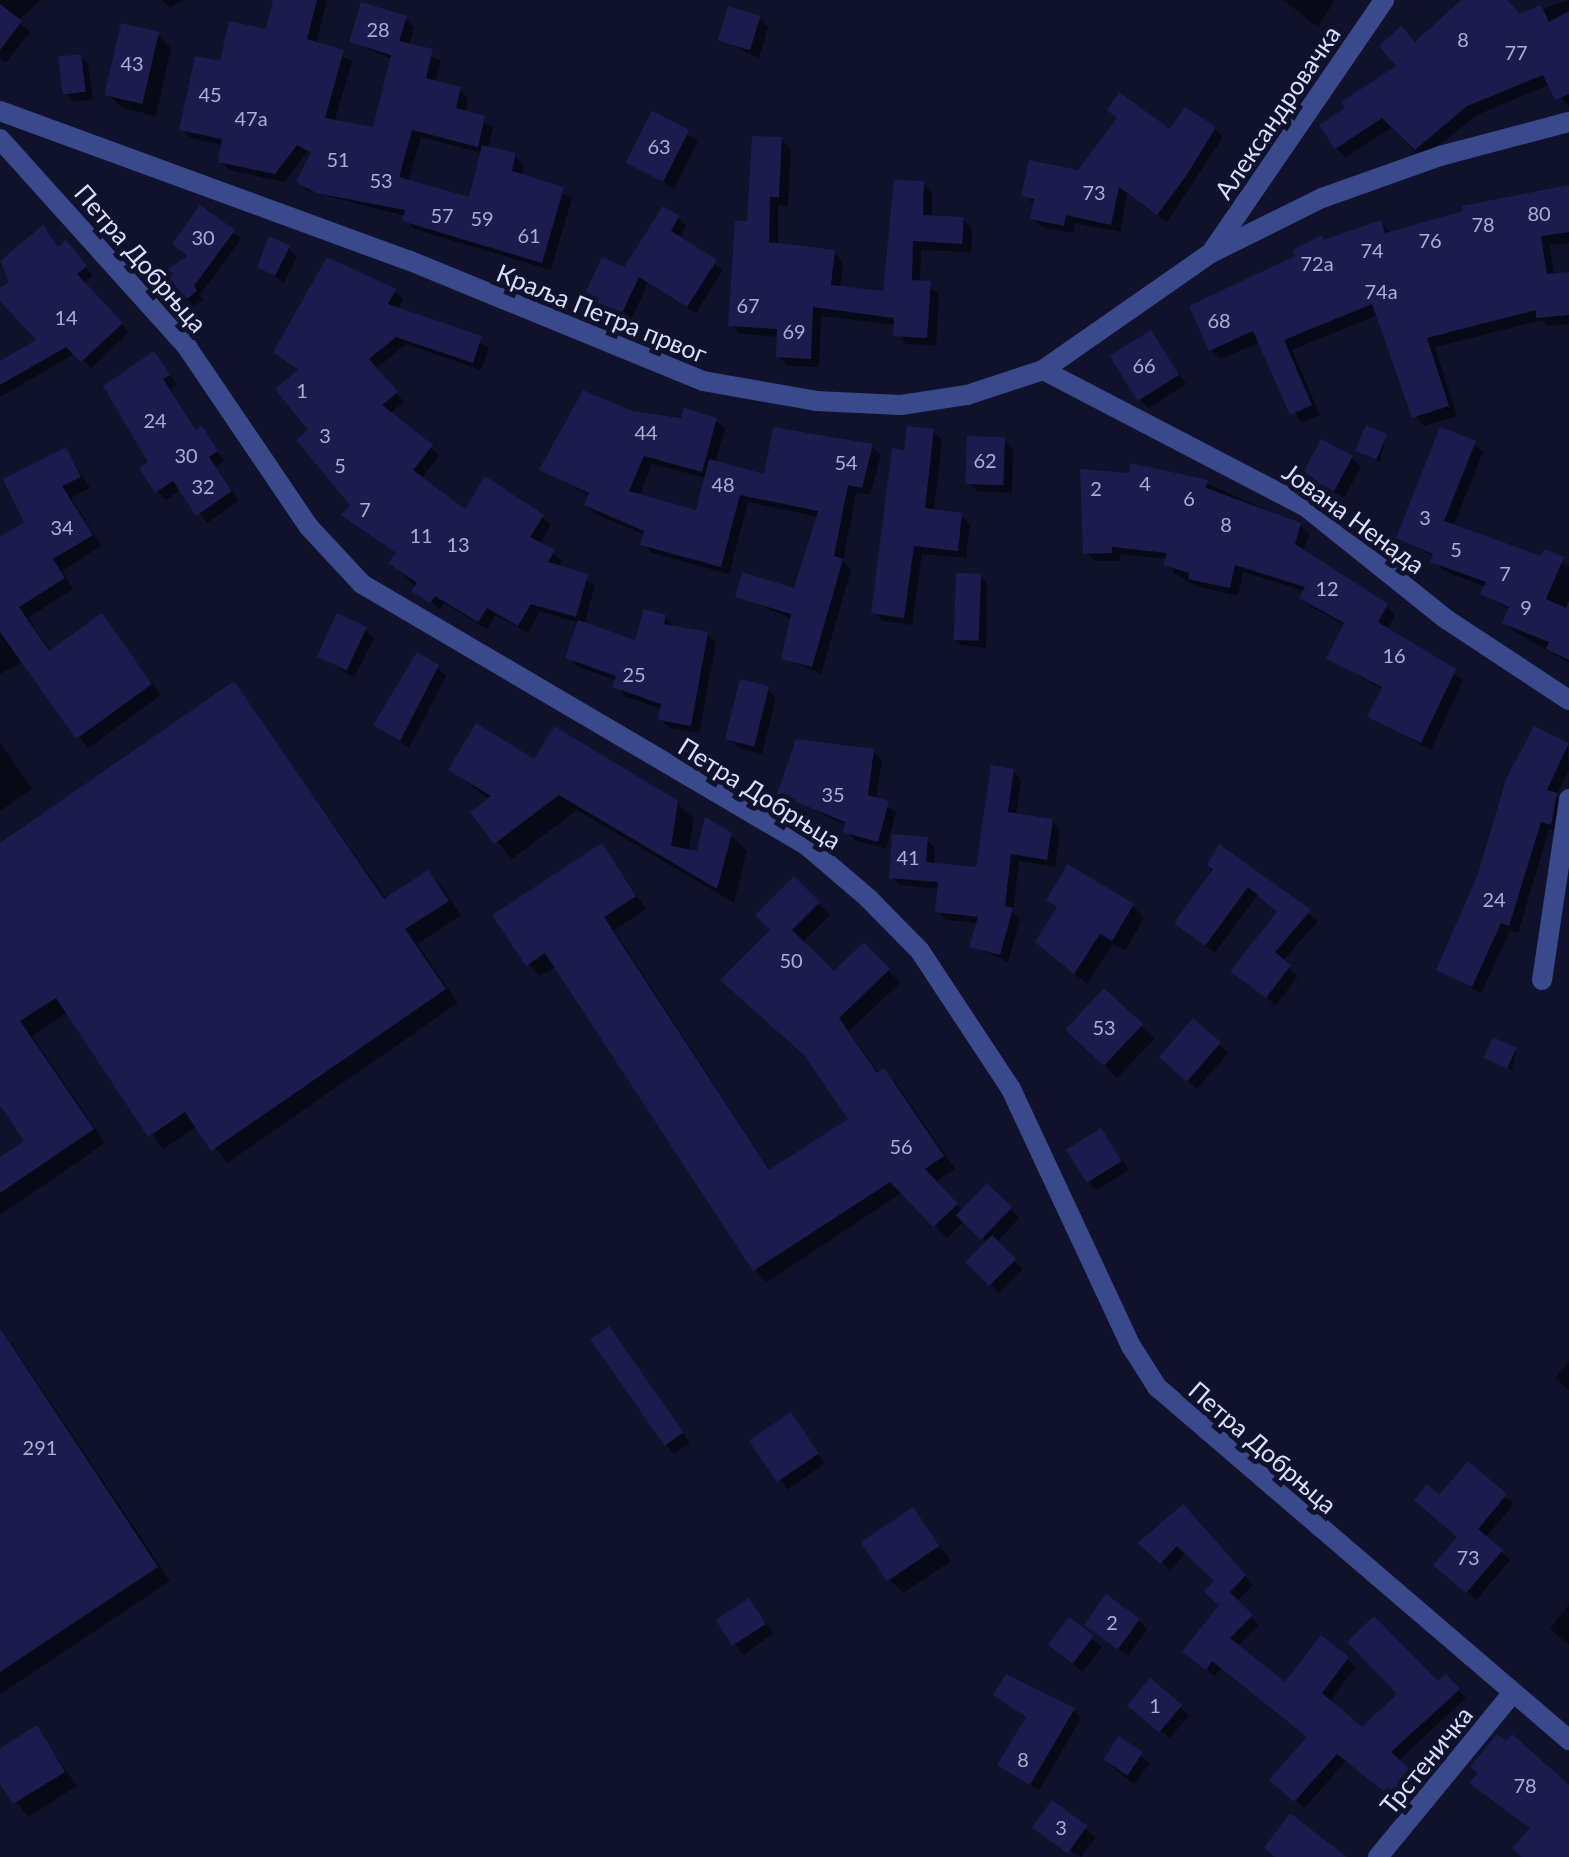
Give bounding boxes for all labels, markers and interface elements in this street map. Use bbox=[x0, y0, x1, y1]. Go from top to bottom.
house number: 28 bbox=[366, 17, 390, 41]
street label: Александровачка bbox=[1208, 20, 1346, 204]
house number: 8 bbox=[1457, 27, 1469, 51]
house number: 77 bbox=[1504, 40, 1528, 64]
house number: 43 bbox=[120, 51, 144, 75]
house number: 45 bbox=[198, 82, 222, 106]
house number: 47a bbox=[234, 106, 268, 130]
house number: 63 bbox=[647, 134, 671, 158]
house number: 51 bbox=[326, 147, 350, 171]
house number: 53 bbox=[369, 168, 393, 192]
street label: Петра Добрњца bbox=[69, 178, 213, 338]
house number: 73 bbox=[1082, 180, 1106, 204]
house number: 80 bbox=[1527, 201, 1551, 225]
house number: 57 bbox=[430, 203, 454, 227]
house number: 59 bbox=[470, 206, 494, 230]
house number: 78 bbox=[1471, 212, 1495, 236]
house number: 61 bbox=[517, 223, 541, 247]
house number: 30 bbox=[191, 225, 215, 249]
house number: 76 bbox=[1418, 228, 1442, 252]
house number: 74 bbox=[1360, 238, 1384, 262]
house number: 72a bbox=[1300, 251, 1334, 275]
street label: Краља Петра првог bbox=[492, 257, 712, 369]
house number: 74a bbox=[1364, 279, 1398, 303]
house number: 67 bbox=[736, 293, 760, 317]
house number: 14 bbox=[54, 305, 78, 329]
house number: 68 bbox=[1207, 308, 1231, 332]
house number: 69 bbox=[782, 319, 806, 343]
house number: 66 bbox=[1132, 353, 1156, 377]
house number: 1 bbox=[296, 378, 308, 402]
house number: 24 bbox=[143, 408, 167, 432]
house number: 44 bbox=[634, 420, 658, 444]
house number: 3 bbox=[319, 423, 331, 447]
house number: 30 bbox=[174, 443, 198, 467]
house number: 62 bbox=[973, 448, 997, 472]
house number: 54 bbox=[834, 450, 858, 474]
house number: 5 bbox=[334, 453, 346, 477]
street label: Јована Ненада bbox=[1277, 456, 1431, 580]
house number: 4 bbox=[1139, 471, 1151, 495]
house number: 48 bbox=[711, 472, 735, 496]
house number: 32 bbox=[191, 474, 215, 498]
house number: 2 bbox=[1090, 476, 1102, 500]
house number: 6 bbox=[1183, 486, 1195, 510]
house number: 7 bbox=[359, 497, 371, 521]
house number: 3 bbox=[1419, 505, 1431, 529]
house number: 8 bbox=[1220, 512, 1232, 536]
house number: 34 bbox=[50, 515, 74, 539]
house number: 11 bbox=[409, 523, 433, 547]
house number: 13 bbox=[446, 532, 470, 556]
house number: 5 bbox=[1450, 537, 1462, 561]
house number: 7 bbox=[1499, 561, 1511, 585]
house number: 12 bbox=[1315, 576, 1339, 600]
house number: 9 bbox=[1520, 595, 1532, 619]
house number: 16 bbox=[1382, 643, 1406, 667]
house number: 25 bbox=[622, 662, 646, 686]
street label: Петра Добрњца bbox=[673, 731, 847, 855]
house number: 35 bbox=[821, 782, 845, 806]
house number: 41 bbox=[896, 845, 920, 869]
house number: 24 bbox=[1482, 887, 1506, 911]
house number: 50 bbox=[779, 948, 803, 972]
house number: 53 bbox=[1092, 1015, 1116, 1039]
house number: 56 bbox=[889, 1134, 913, 1158]
street label: Петра Добрњца bbox=[1183, 1375, 1343, 1519]
house number: 291 bbox=[23, 1435, 57, 1459]
house number: 73 bbox=[1456, 1545, 1480, 1569]
house number: 2 bbox=[1106, 1610, 1118, 1634]
house number: 1 bbox=[1149, 1693, 1161, 1717]
street label: Трстеничка bbox=[1373, 1700, 1479, 1820]
house number: 8 bbox=[1017, 1747, 1029, 1771]
house number: 78 bbox=[1513, 1773, 1537, 1797]
house number: 3 bbox=[1055, 1815, 1067, 1839]

